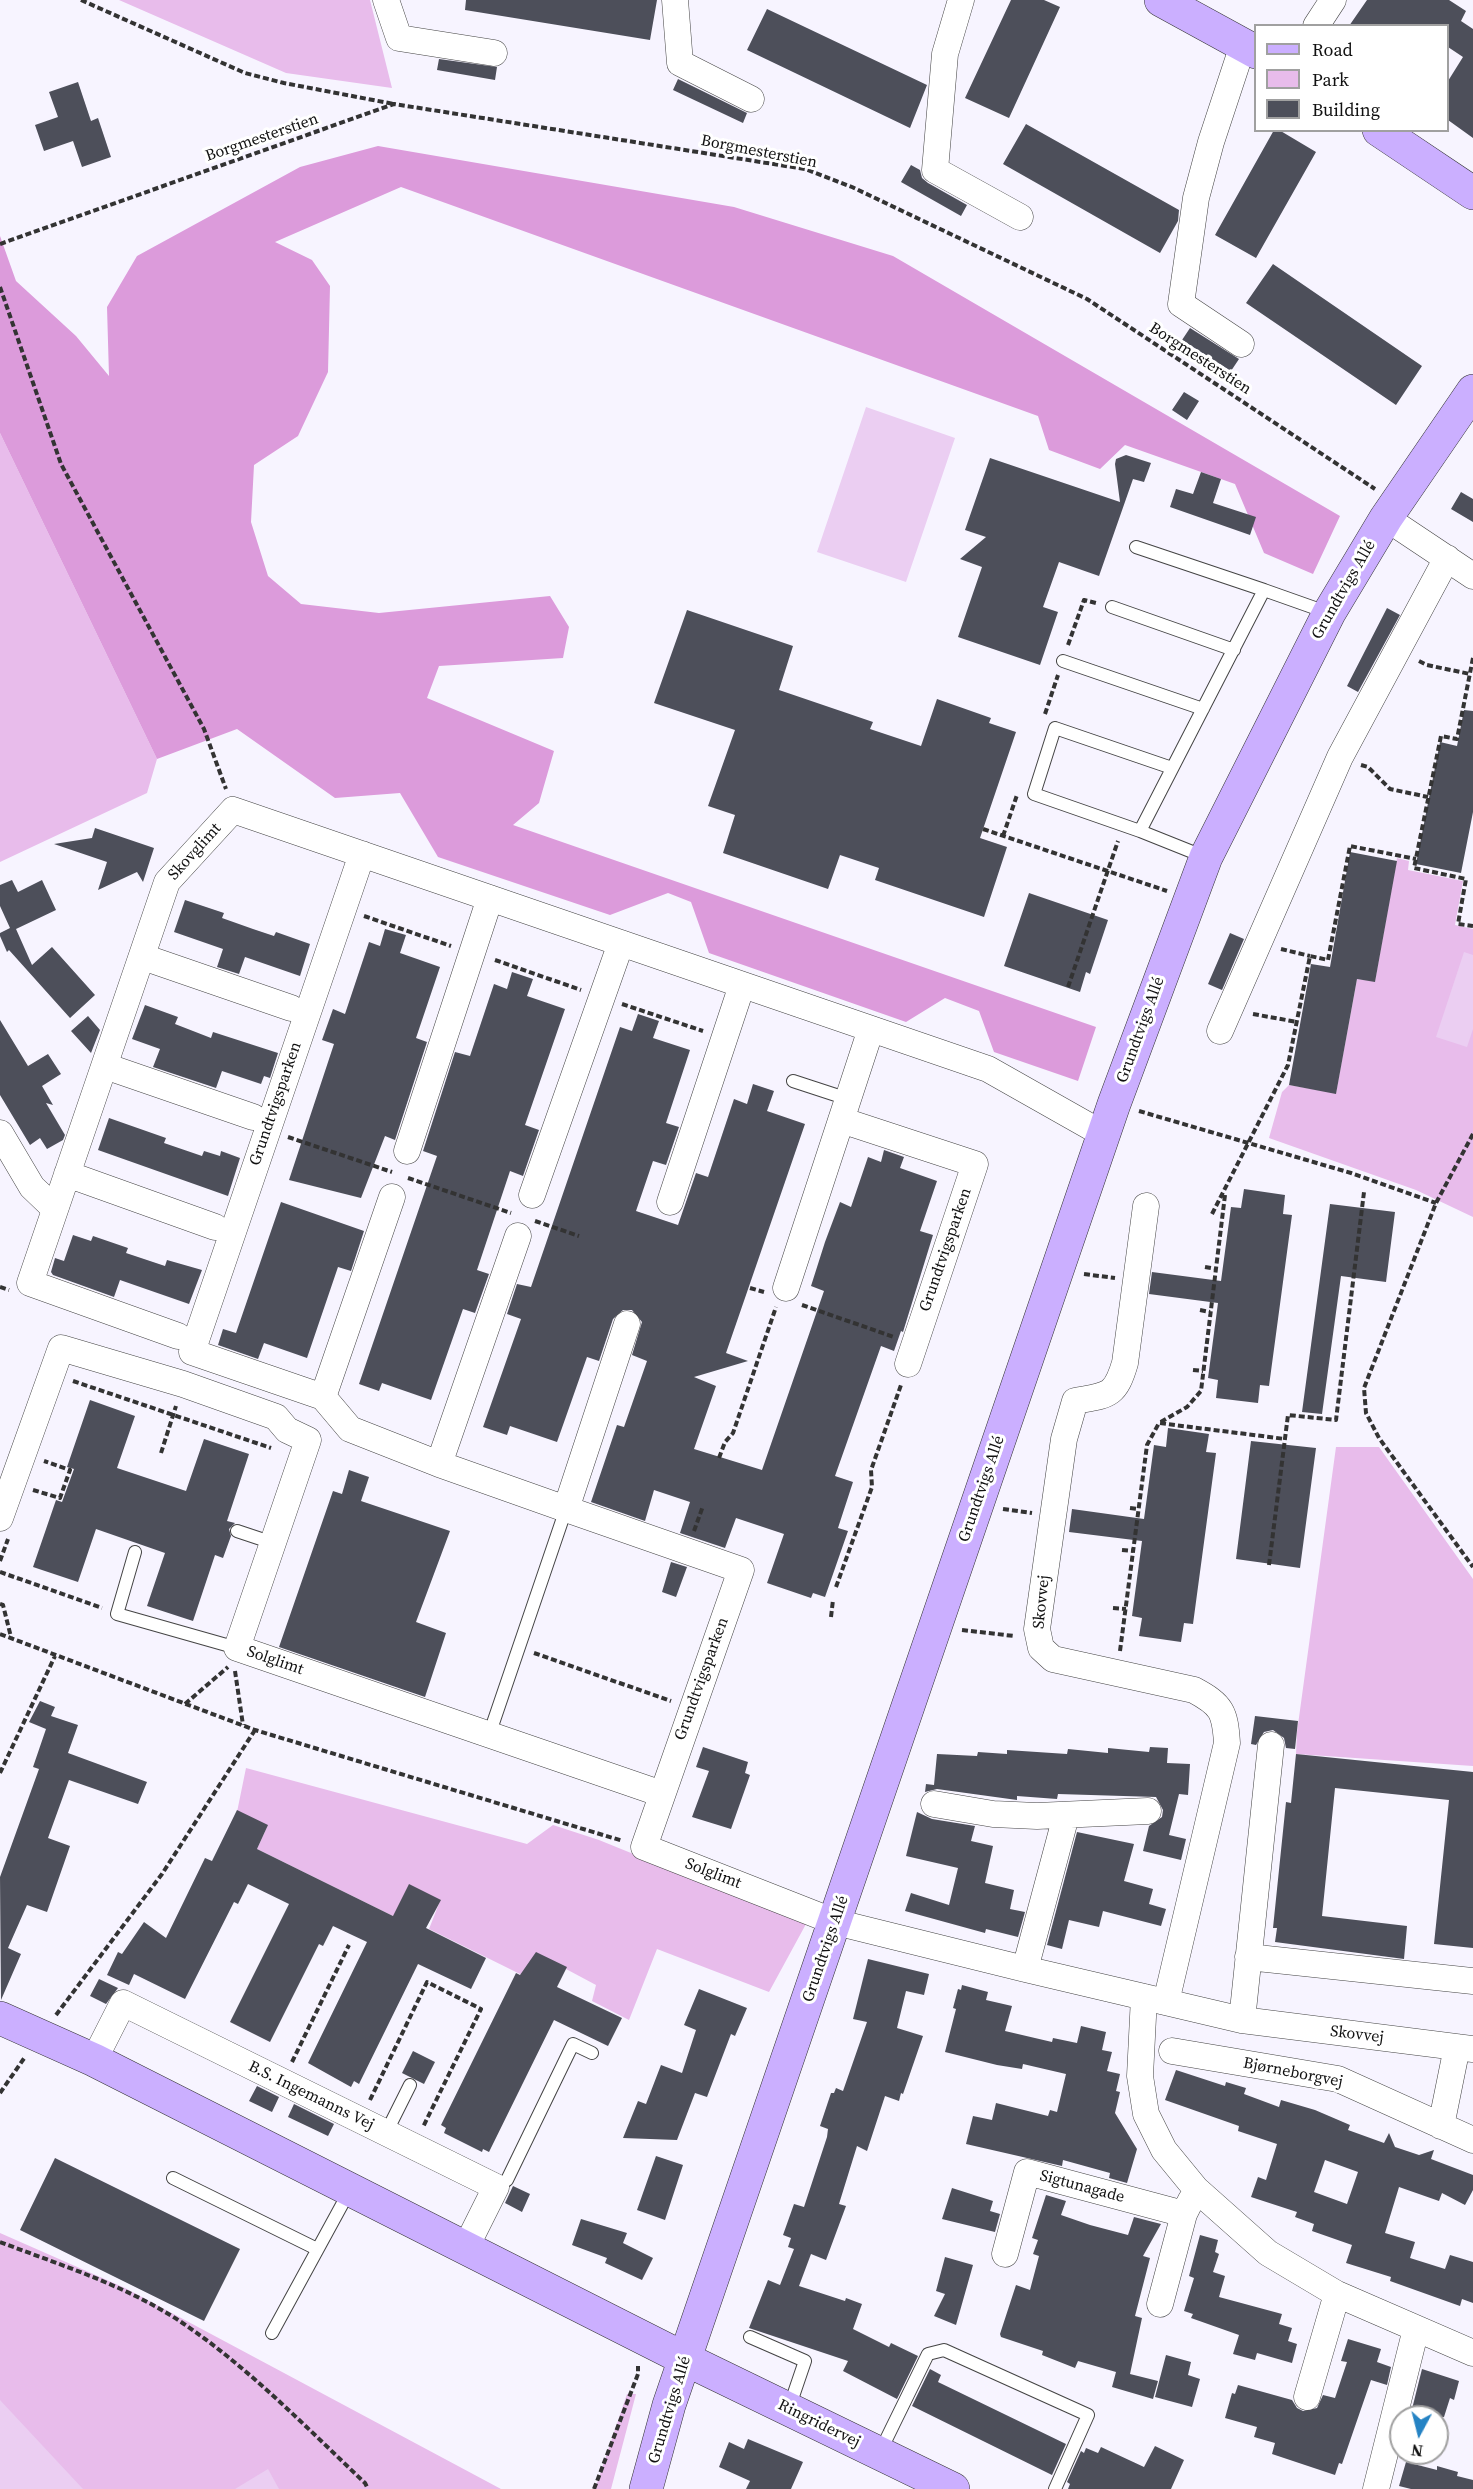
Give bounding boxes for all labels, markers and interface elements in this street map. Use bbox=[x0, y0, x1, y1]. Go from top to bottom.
legend bbox=[1254, 24, 1449, 132]
text: Road bbox=[1312, 37, 1353, 62]
text: Park bbox=[1312, 67, 1349, 92]
text: Building bbox=[1312, 97, 1380, 122]
street label: Borgmesterstien bbox=[203, 110, 321, 166]
street label: Borgmesterstien bbox=[699, 131, 819, 173]
street label: Borgmesterstien bbox=[1145, 319, 1255, 399]
street label: Grundtvigs Allé bbox=[1308, 537, 1380, 643]
street label: Skovglimt bbox=[164, 819, 226, 885]
street label: Grundtvigs Allé bbox=[1113, 974, 1169, 1086]
street label: Grundtvigsparken bbox=[246, 1040, 306, 1168]
street label: Grundtvigsparken bbox=[916, 1186, 976, 1314]
street label: Grundtvigs Allé bbox=[955, 1433, 1009, 1545]
street label: Skovvej bbox=[1030, 1574, 1054, 1630]
street label: Grundtvigsparken bbox=[671, 1615, 733, 1743]
street label: Solglimt bbox=[244, 1642, 306, 1680]
street label: Solglimt bbox=[682, 1855, 744, 1893]
street label: Grundtvigs Allé bbox=[799, 1893, 853, 2005]
street label: Skovvej bbox=[1329, 2022, 1385, 2048]
street label: Bjørneborgvej bbox=[1242, 2054, 1344, 2092]
street label: B.S. Ingemanns Vej bbox=[245, 2057, 377, 2135]
street label: Sigtunagade bbox=[1038, 2166, 1126, 2208]
street label: Grundtvigs Allé bbox=[645, 2354, 695, 2466]
street label: Ringridervej bbox=[775, 2396, 863, 2452]
north arrow bbox=[1389, 2405, 1449, 2465]
text: N bbox=[1410, 2439, 1424, 2463]

